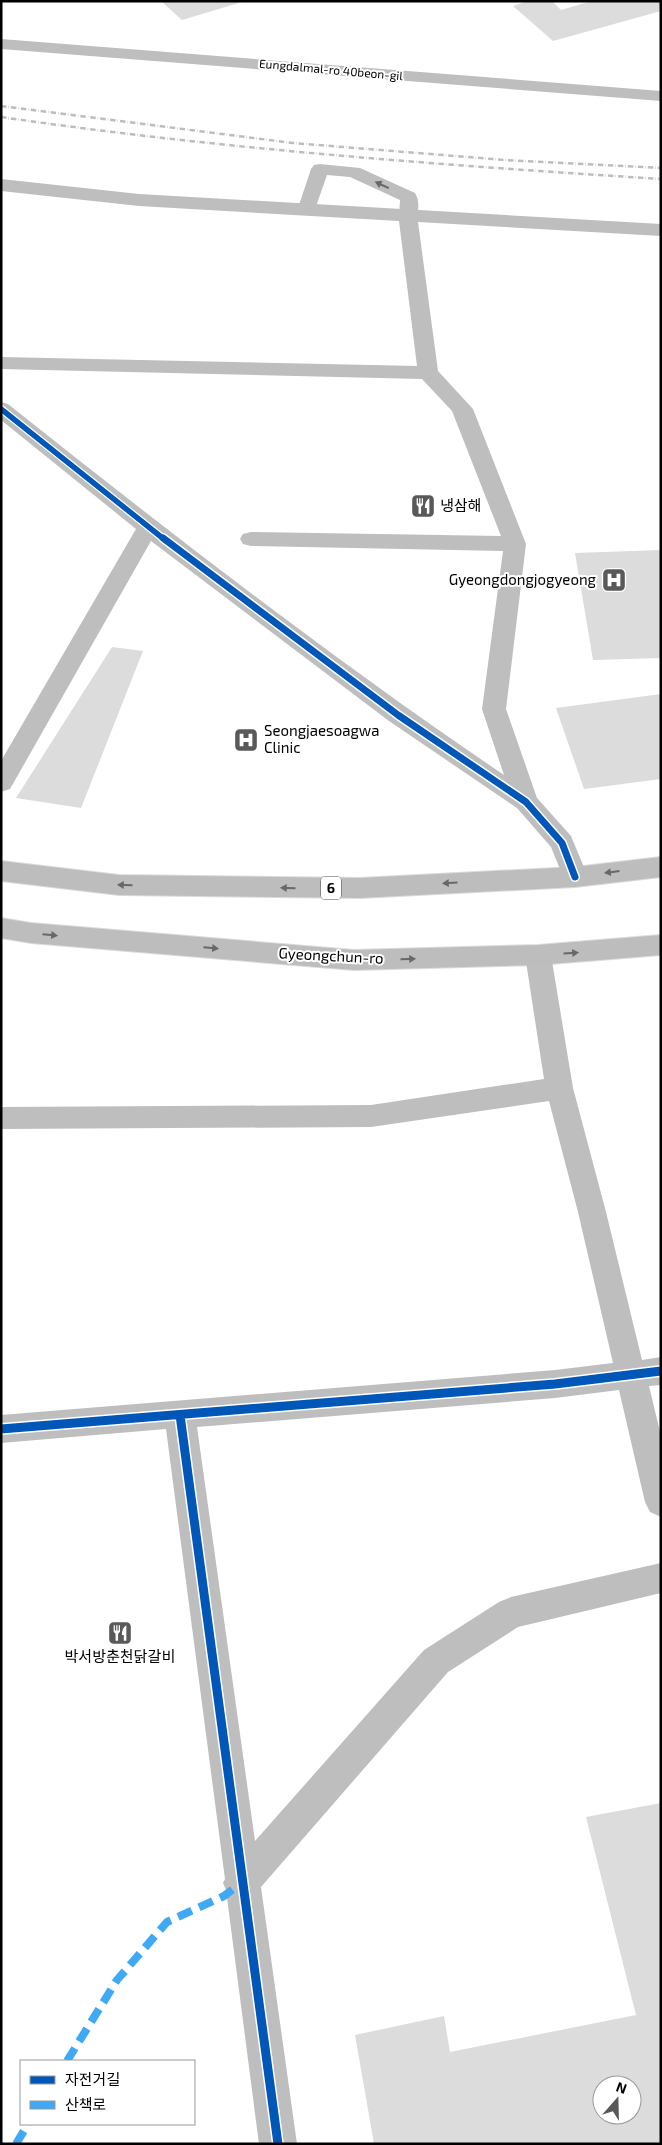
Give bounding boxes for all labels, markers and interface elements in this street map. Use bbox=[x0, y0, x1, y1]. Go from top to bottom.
street label: Eungdalmal-ro 40beon-gil bbox=[259, 56, 404, 82]
one-way arrow bbox=[375, 181, 389, 189]
restaurant icon: 냉삼해 bbox=[410, 493, 436, 519]
place label: 냉삼해 bbox=[440, 496, 481, 514]
hospital icon: Gyeongdongjogyeong bbox=[601, 567, 627, 593]
place label: Gyeongdongjogyeong bbox=[449, 570, 597, 589]
place label: Seongjaesoagwa Clinic bbox=[264, 721, 379, 756]
hospital icon: Seongjaesoagwa Clinic bbox=[233, 727, 259, 753]
one-way arrow bbox=[604, 868, 620, 876]
road number: 6 bbox=[321, 876, 341, 900]
one-way arrow bbox=[442, 880, 458, 888]
one-way arrow bbox=[117, 881, 133, 889]
one-way arrow bbox=[280, 883, 296, 891]
one-way arrow bbox=[42, 931, 58, 939]
street label: Gyeongchun-ro bbox=[278, 943, 384, 967]
one-way arrow bbox=[204, 945, 220, 953]
one-way arrow bbox=[563, 948, 579, 956]
one-way arrow bbox=[401, 954, 417, 962]
restaurant icon: 박서방춘천닭갈비 bbox=[107, 1620, 133, 1646]
place label: 박서방춘천닭갈비 bbox=[65, 1647, 175, 1665]
legend bbox=[20, 2060, 195, 2125]
text: 자전거길 bbox=[65, 2070, 120, 2088]
north arrow bbox=[592, 2075, 642, 2125]
text: N bbox=[614, 2078, 629, 2097]
text: 산책로 bbox=[65, 2095, 106, 2113]

